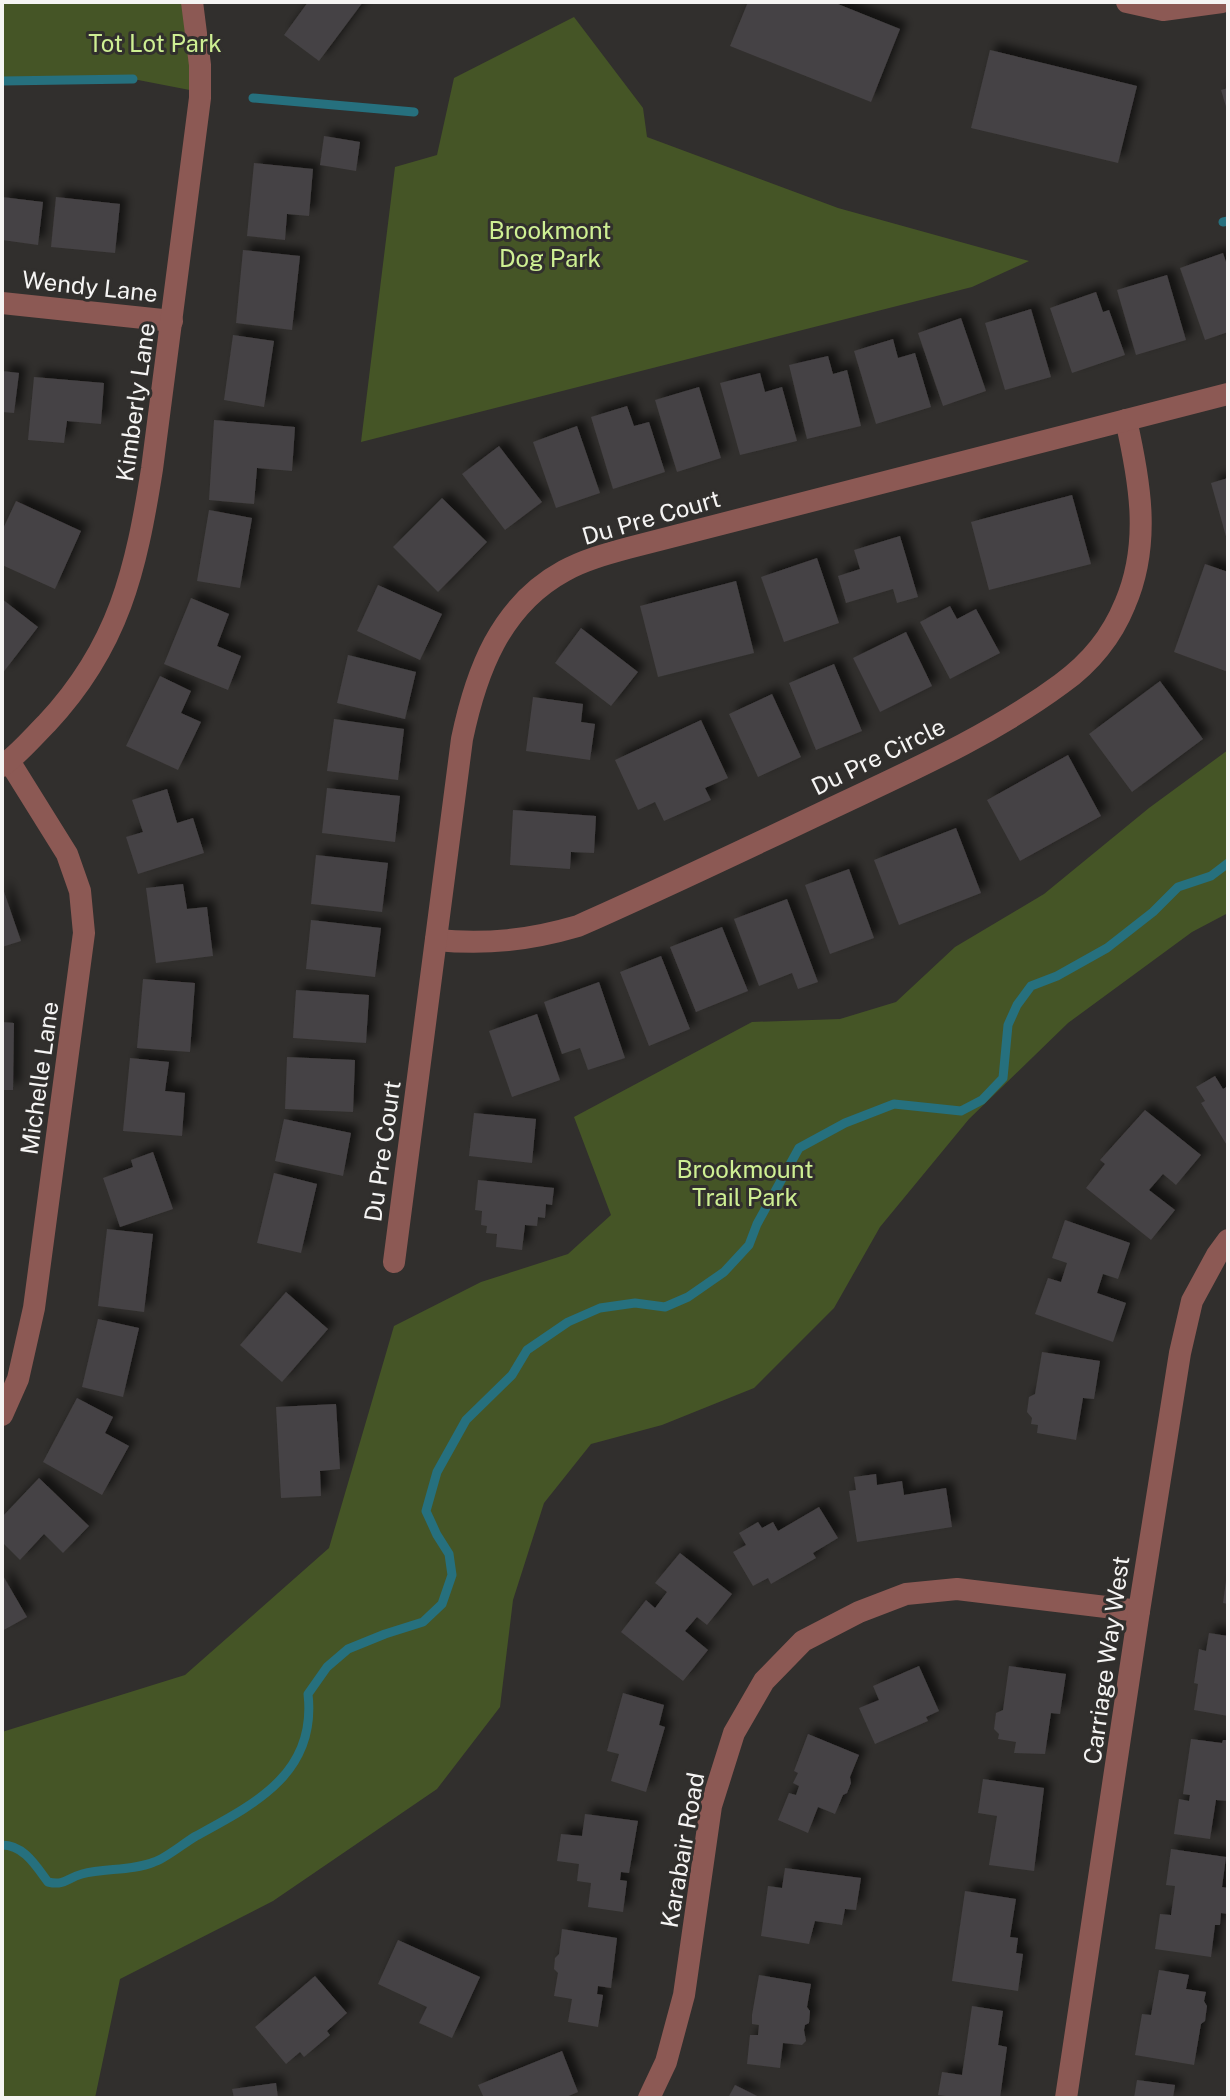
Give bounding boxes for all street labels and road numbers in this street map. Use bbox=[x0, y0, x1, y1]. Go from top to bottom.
street label: Wendy Lane bbox=[21, 265, 159, 307]
street label: Kimberly Lane bbox=[110, 321, 160, 483]
street label: Du Pre Court bbox=[579, 484, 723, 550]
street label: Du Pre Circle bbox=[807, 712, 949, 800]
street label: Michelle Lane bbox=[14, 1000, 64, 1156]
street label: Du Pre Court bbox=[358, 1078, 406, 1224]
street label: Carriage Way West bbox=[1078, 1554, 1134, 1766]
street label: Karabair Road bbox=[655, 1770, 709, 1930]

